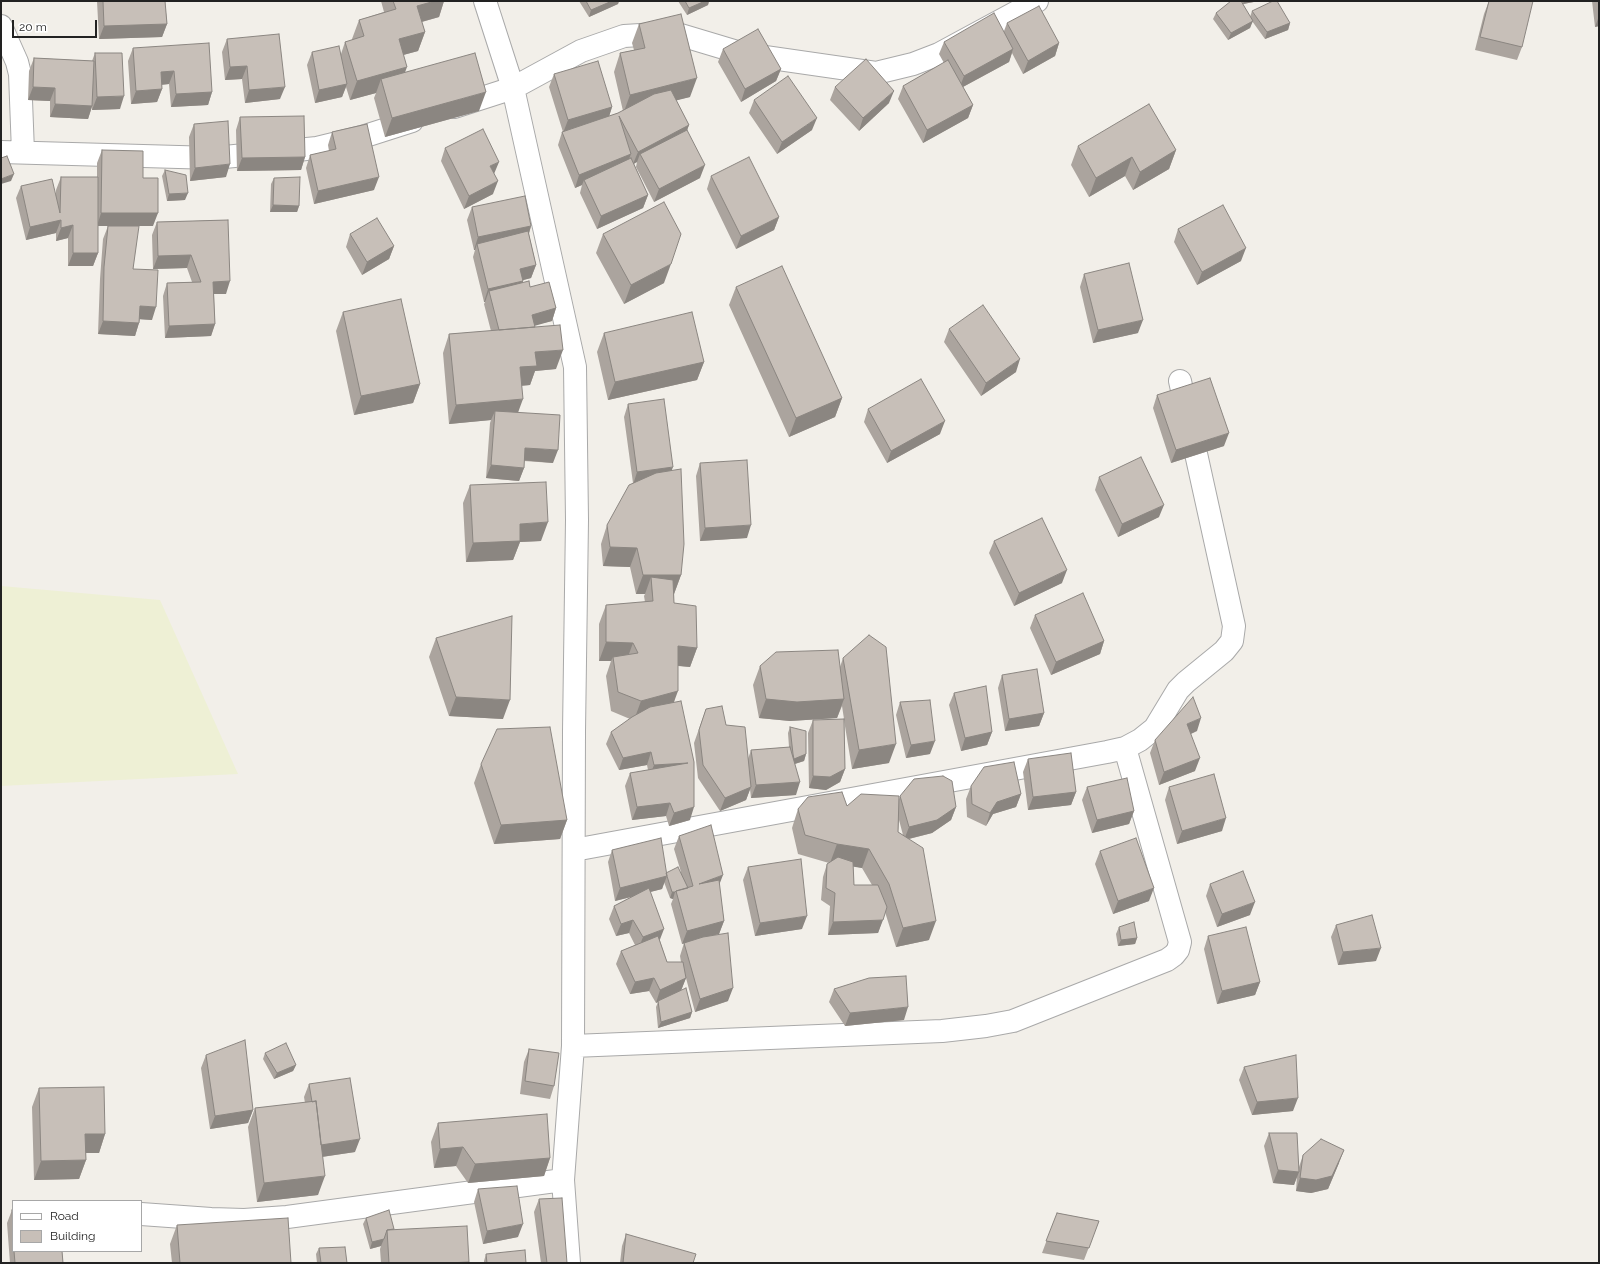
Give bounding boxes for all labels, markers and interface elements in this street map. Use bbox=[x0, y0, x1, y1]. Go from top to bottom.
scale bar bbox=[14, 12, 99, 38]
text: 20 m bbox=[19, 20, 47, 34]
legend bbox=[12, 1200, 142, 1252]
text: Road bbox=[50, 1209, 79, 1223]
text: Building bbox=[50, 1229, 96, 1243]

